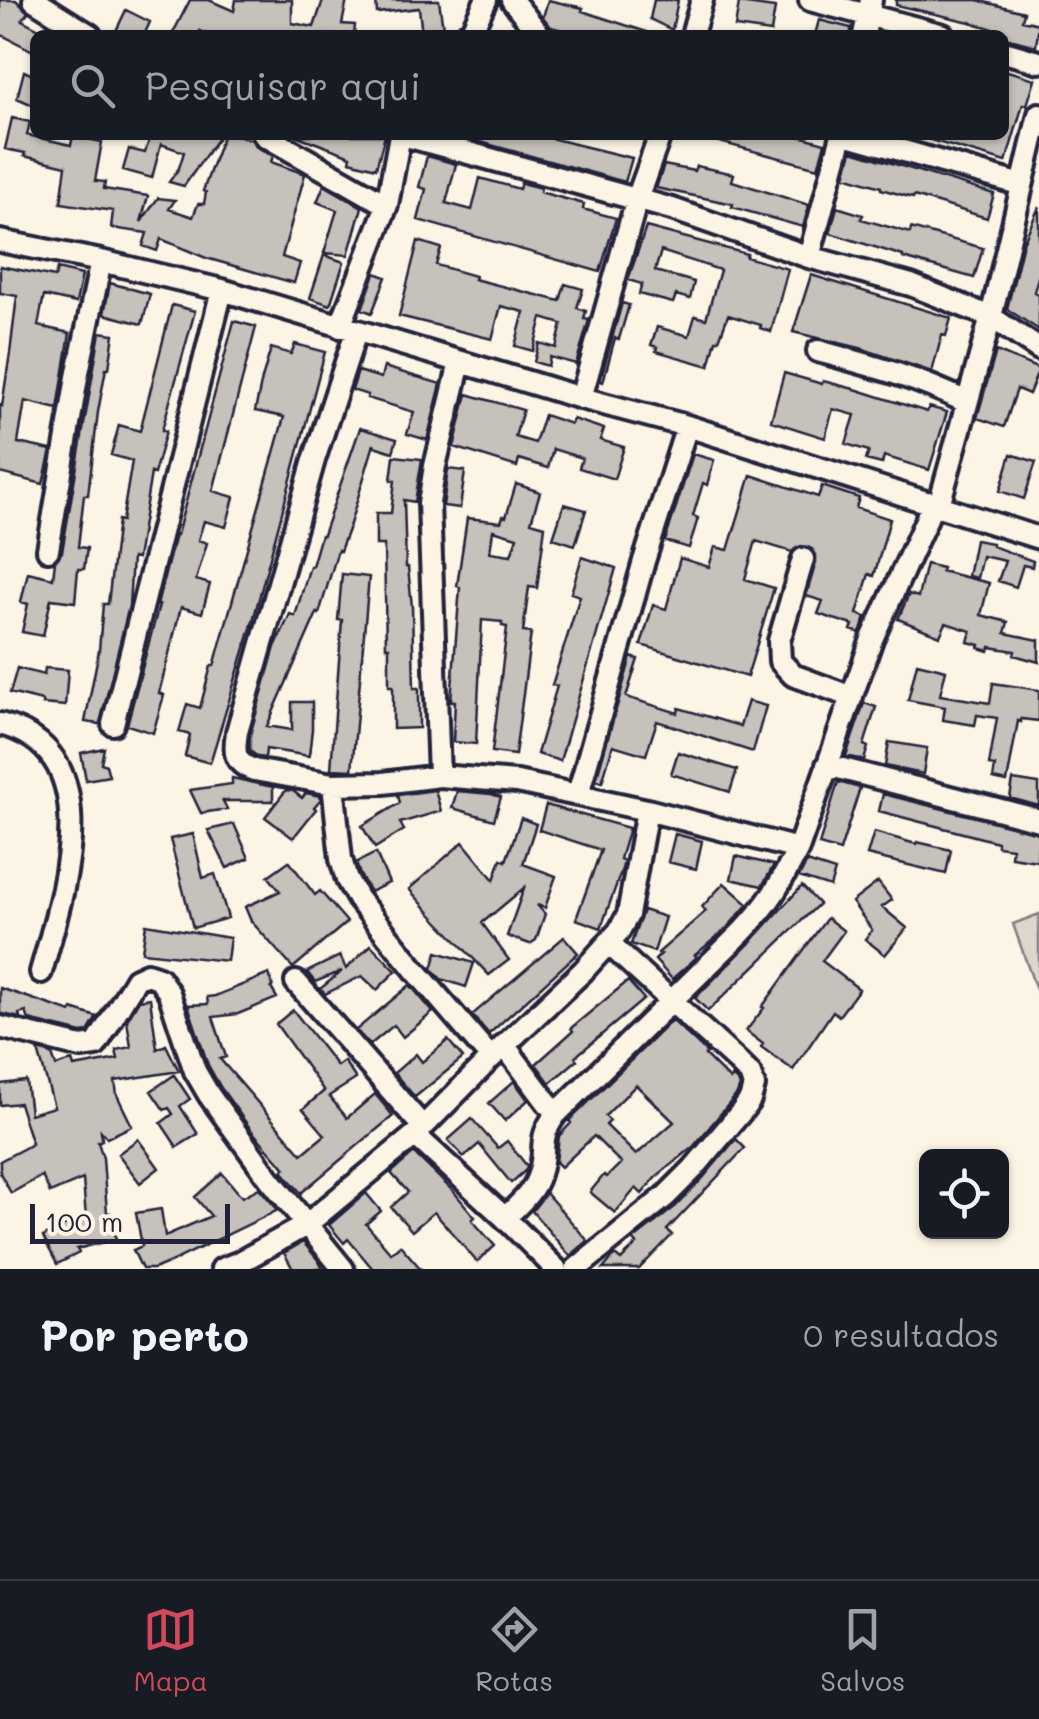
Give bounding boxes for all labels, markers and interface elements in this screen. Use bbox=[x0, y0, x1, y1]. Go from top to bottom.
search box bbox=[30, 30, 1009, 140]
icon: search bbox=[65, 58, 120, 113]
text: Pesquisar aqui bbox=[145, 60, 421, 110]
map controls bbox=[919, 1149, 1009, 1239]
button: locate bbox=[919, 1149, 1009, 1239]
scale bar bbox=[30, 1199, 230, 1244]
text: 100 m bbox=[45, 1203, 123, 1239]
text: Por perto bbox=[40, 1307, 249, 1362]
text: 0 resultados bbox=[803, 1313, 999, 1355]
tab: Mapa bbox=[134, 1602, 208, 1698]
tab: Rotas bbox=[475, 1602, 553, 1698]
tab: Salvos bbox=[820, 1602, 905, 1698]

